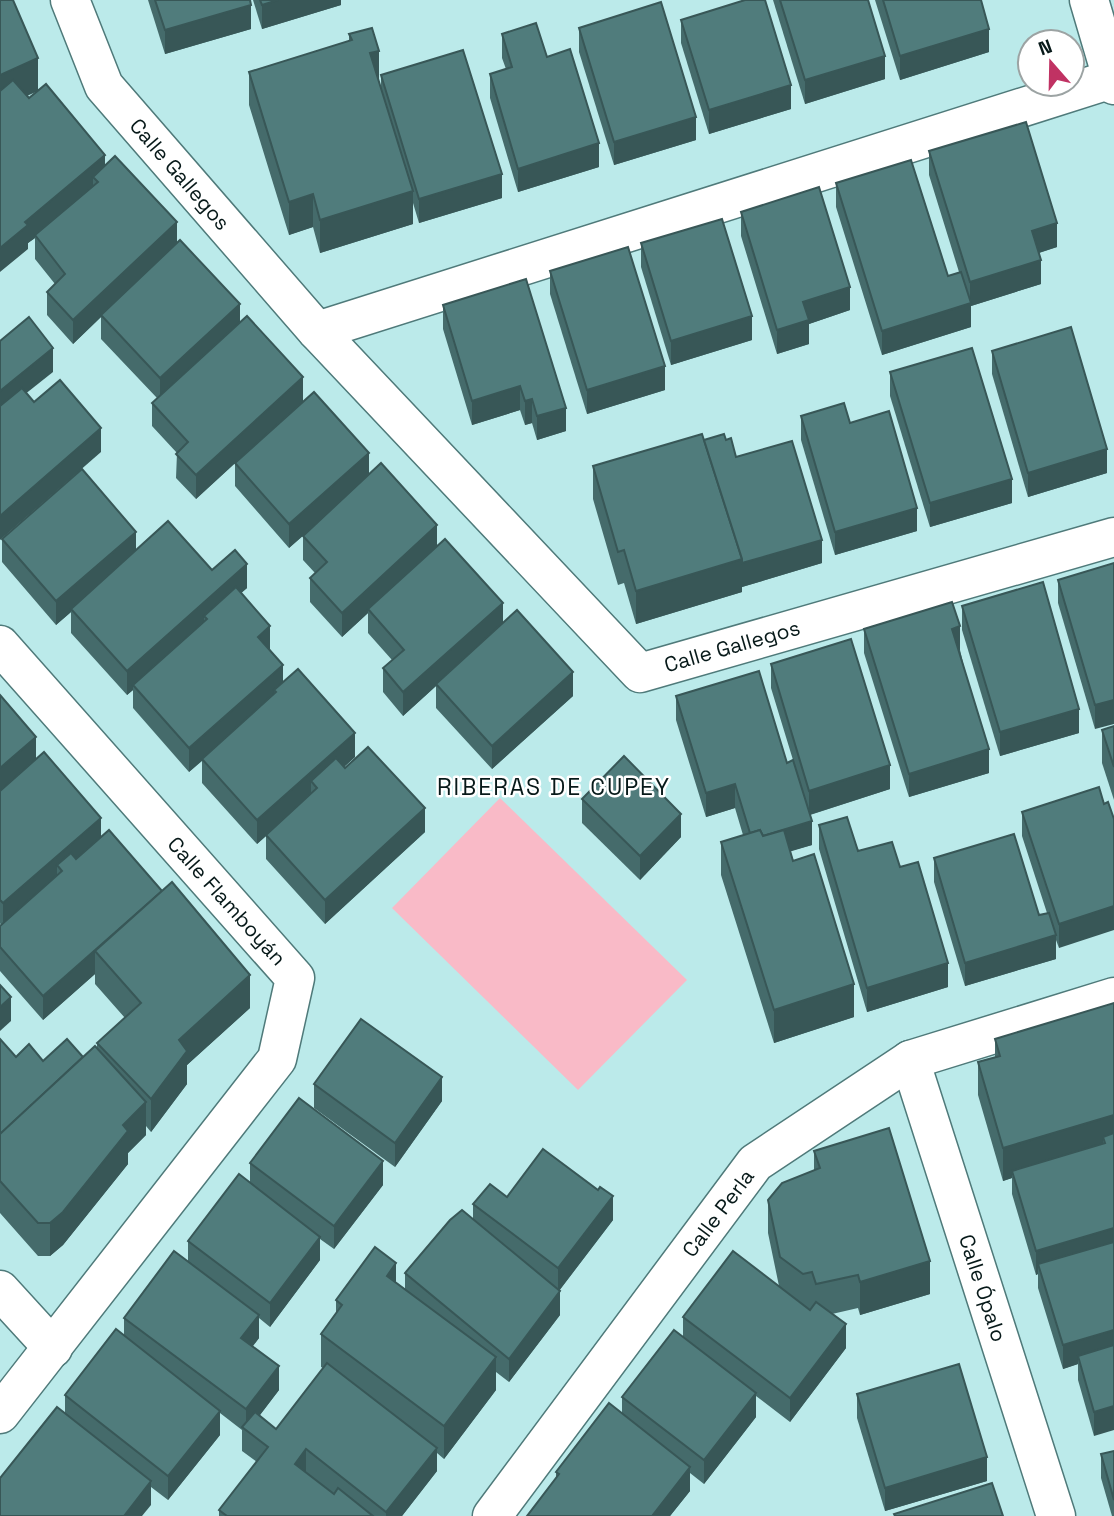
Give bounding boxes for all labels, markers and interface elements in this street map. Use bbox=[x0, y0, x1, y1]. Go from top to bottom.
north arrow bbox=[1016, 28, 1086, 98]
text: N bbox=[1035, 34, 1056, 61]
street label: Calle Gallegos bbox=[124, 112, 236, 236]
street label: Calle Gallegos bbox=[661, 614, 803, 678]
district label: RIBERAS DE CUPEY bbox=[437, 772, 671, 802]
street label: Calle Flamboyán bbox=[162, 831, 292, 971]
street label: Calle Perla bbox=[676, 1164, 760, 1262]
street label: Calle Ópalo bbox=[953, 1231, 1013, 1345]

